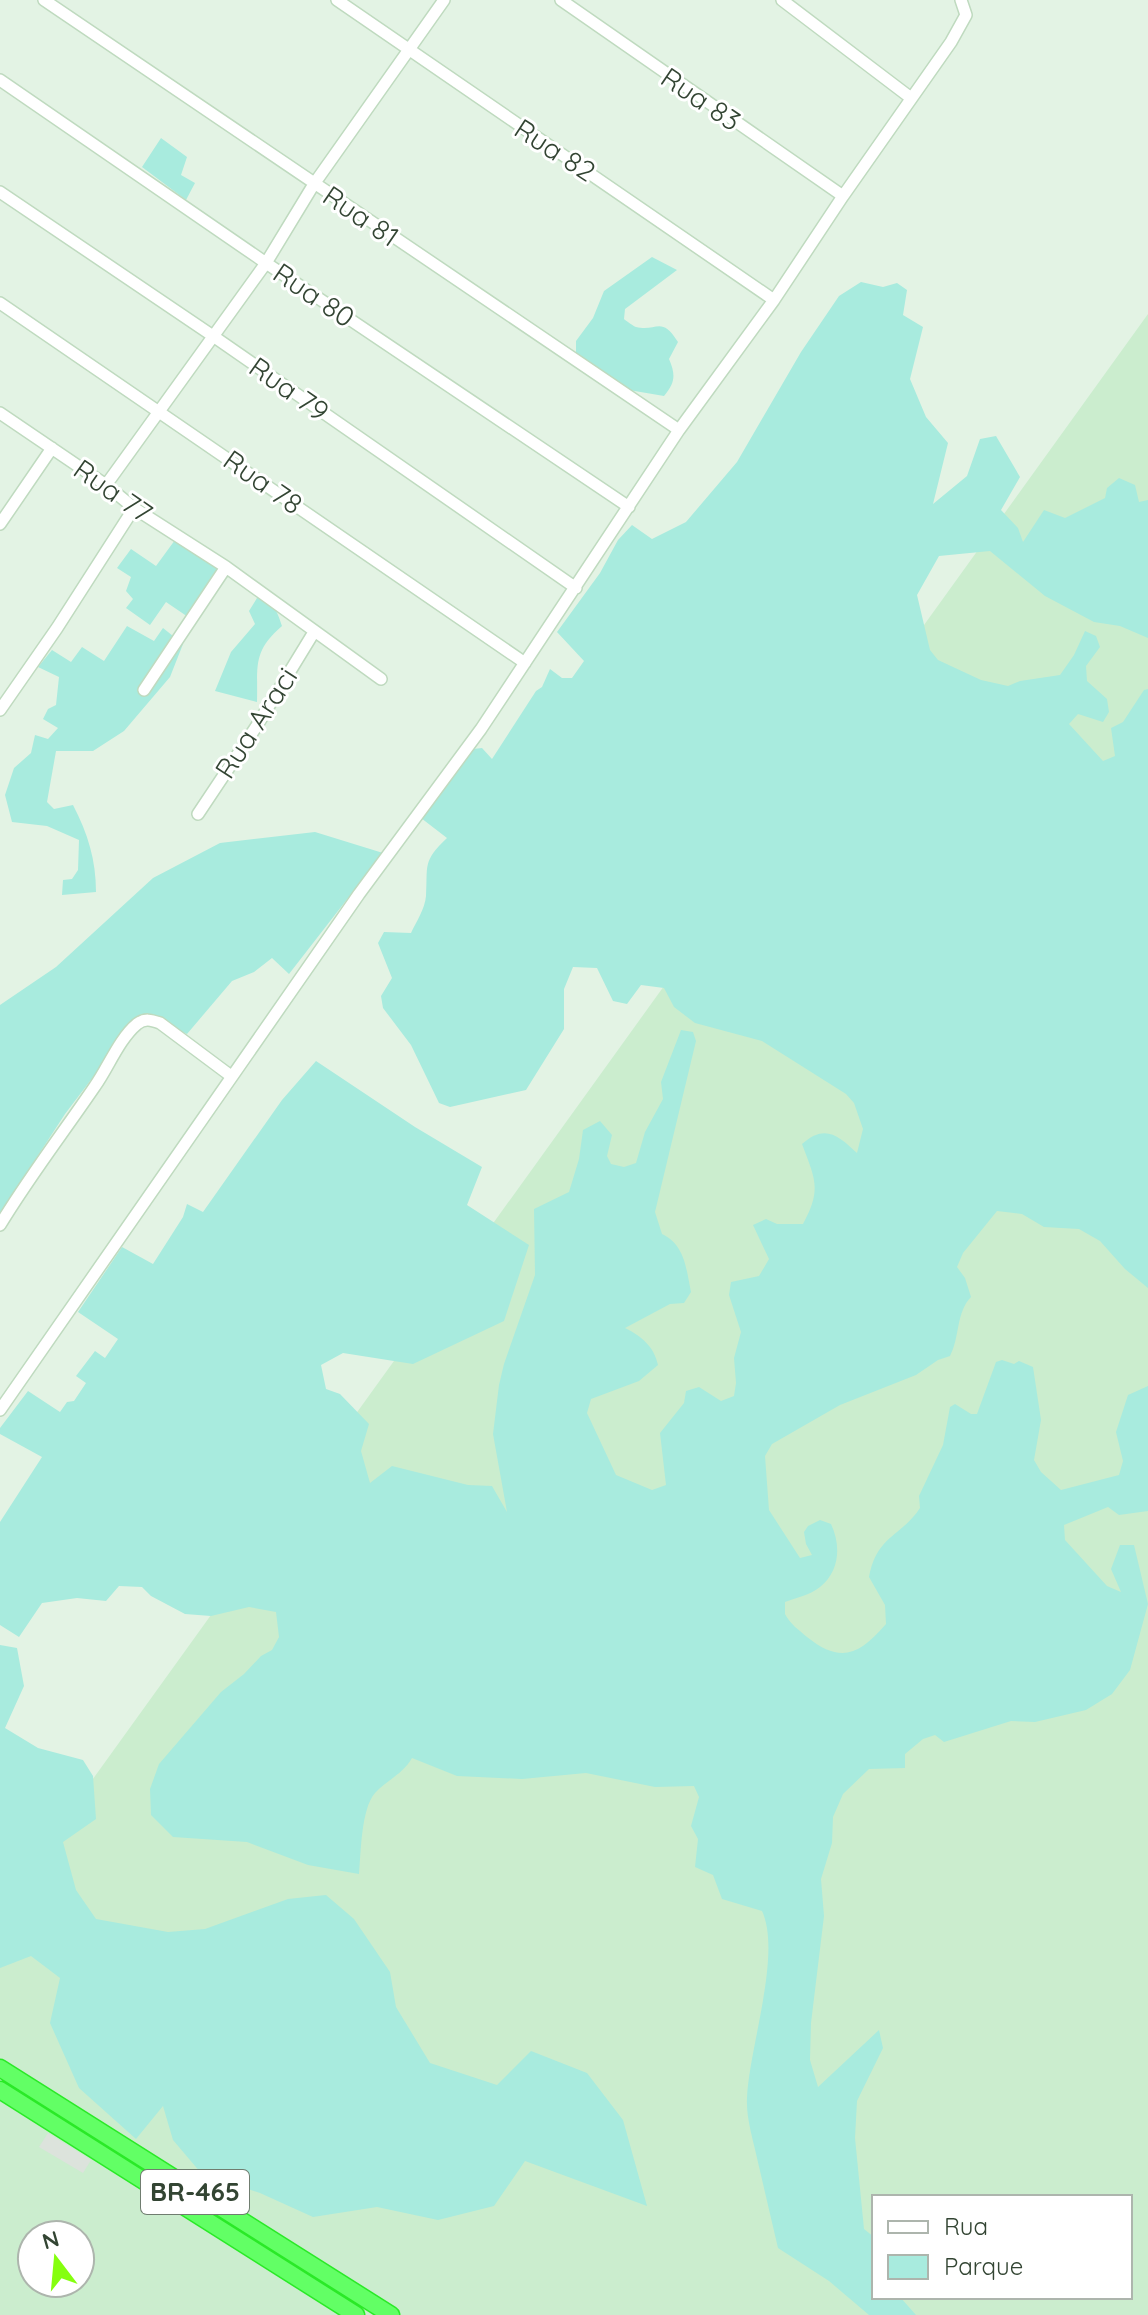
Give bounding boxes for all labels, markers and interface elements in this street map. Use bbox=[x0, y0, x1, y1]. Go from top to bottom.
street label: Rua 83 bbox=[655, 59, 748, 138]
street label: Rua 82 bbox=[508, 110, 602, 189]
street label: Rua 81 bbox=[316, 177, 406, 254]
street label: Rua 80 bbox=[267, 255, 362, 334]
street label: Rua 79 bbox=[243, 349, 336, 428]
street label: Rua 78 bbox=[217, 442, 310, 521]
street label: Rua 77 bbox=[67, 451, 159, 530]
street label: Rua Araci bbox=[207, 661, 304, 785]
road number: BR-465 bbox=[141, 2170, 249, 2214]
legend bbox=[872, 2195, 1132, 2299]
text: Rua bbox=[944, 2211, 988, 2241]
north arrow bbox=[16, 2219, 96, 2299]
text: N bbox=[39, 2224, 62, 2255]
text: Parque bbox=[944, 2251, 1023, 2281]

